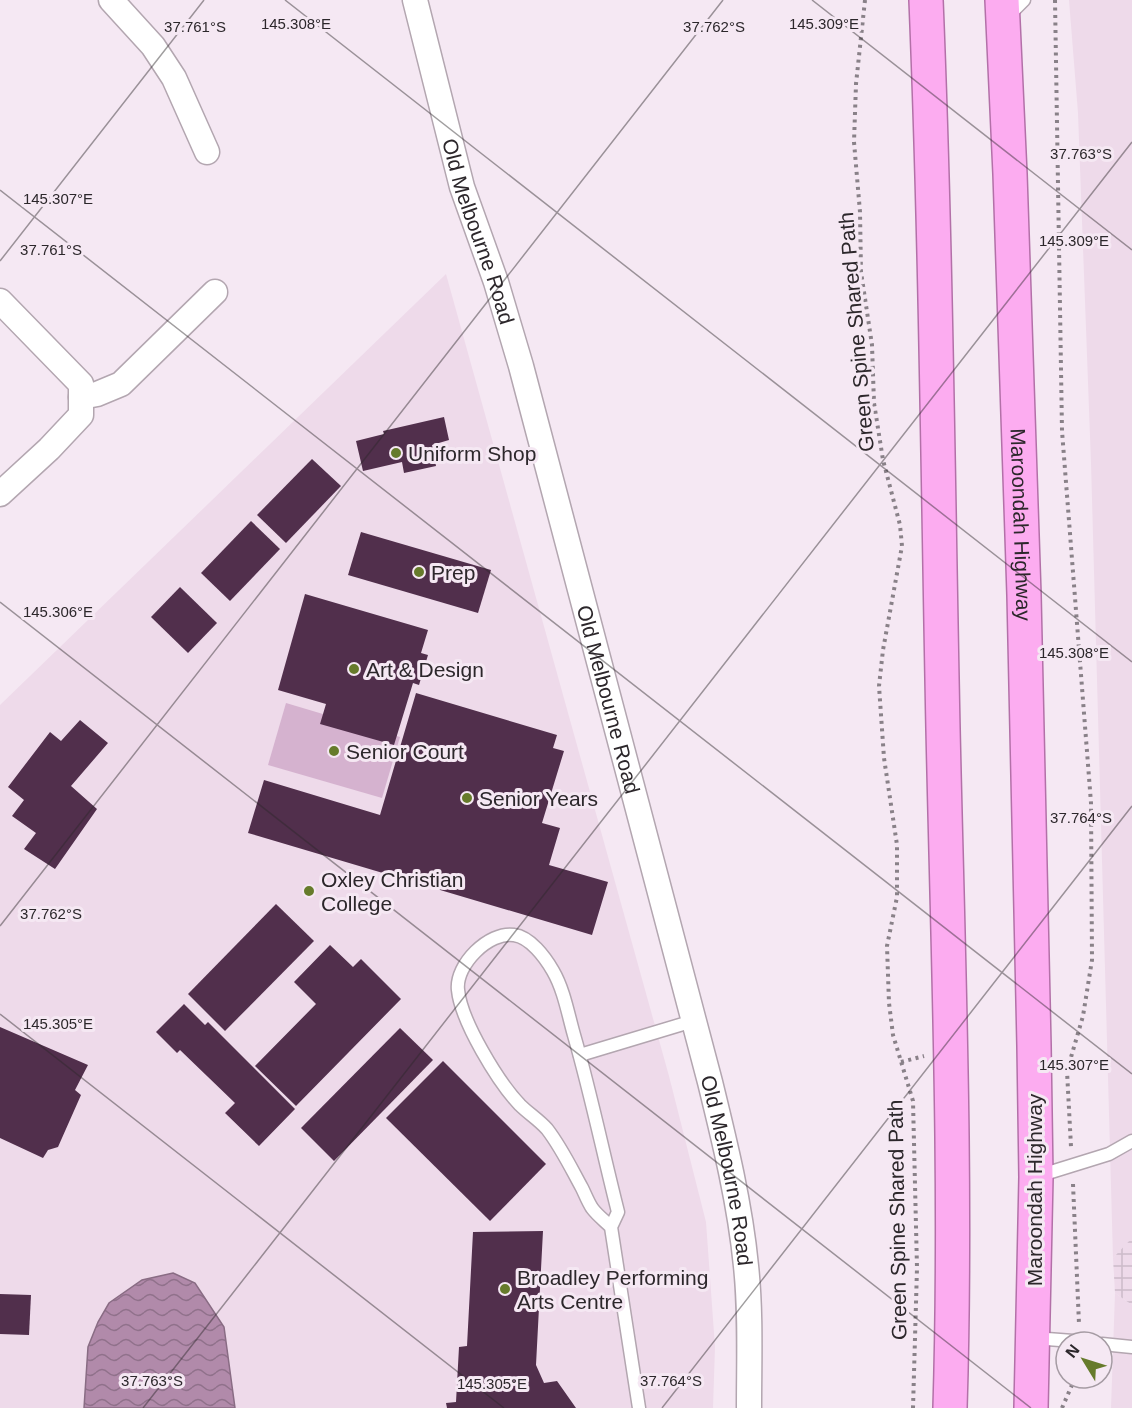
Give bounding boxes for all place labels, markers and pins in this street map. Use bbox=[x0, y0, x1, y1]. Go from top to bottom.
place label: Uniform Shop bbox=[408, 442, 536, 465]
marker: Uniform Shop bbox=[389, 446, 403, 460]
place label: Prep bbox=[431, 561, 475, 584]
marker: Prep bbox=[412, 565, 426, 579]
place label: Art & Design bbox=[366, 658, 484, 681]
marker: Art & Design bbox=[347, 662, 361, 676]
place label: Senior Court bbox=[346, 740, 464, 763]
marker: Senior Court bbox=[327, 744, 341, 758]
place label: Senior Years bbox=[479, 787, 598, 810]
marker: Senior Years bbox=[460, 791, 474, 805]
place label: Oxley Christian College bbox=[321, 868, 463, 915]
marker: Oxley Christian College bbox=[302, 884, 316, 898]
place label: Broadley Performing Arts Centre bbox=[517, 1266, 708, 1313]
marker: Broadley Performing Arts Centre bbox=[498, 1282, 512, 1296]

